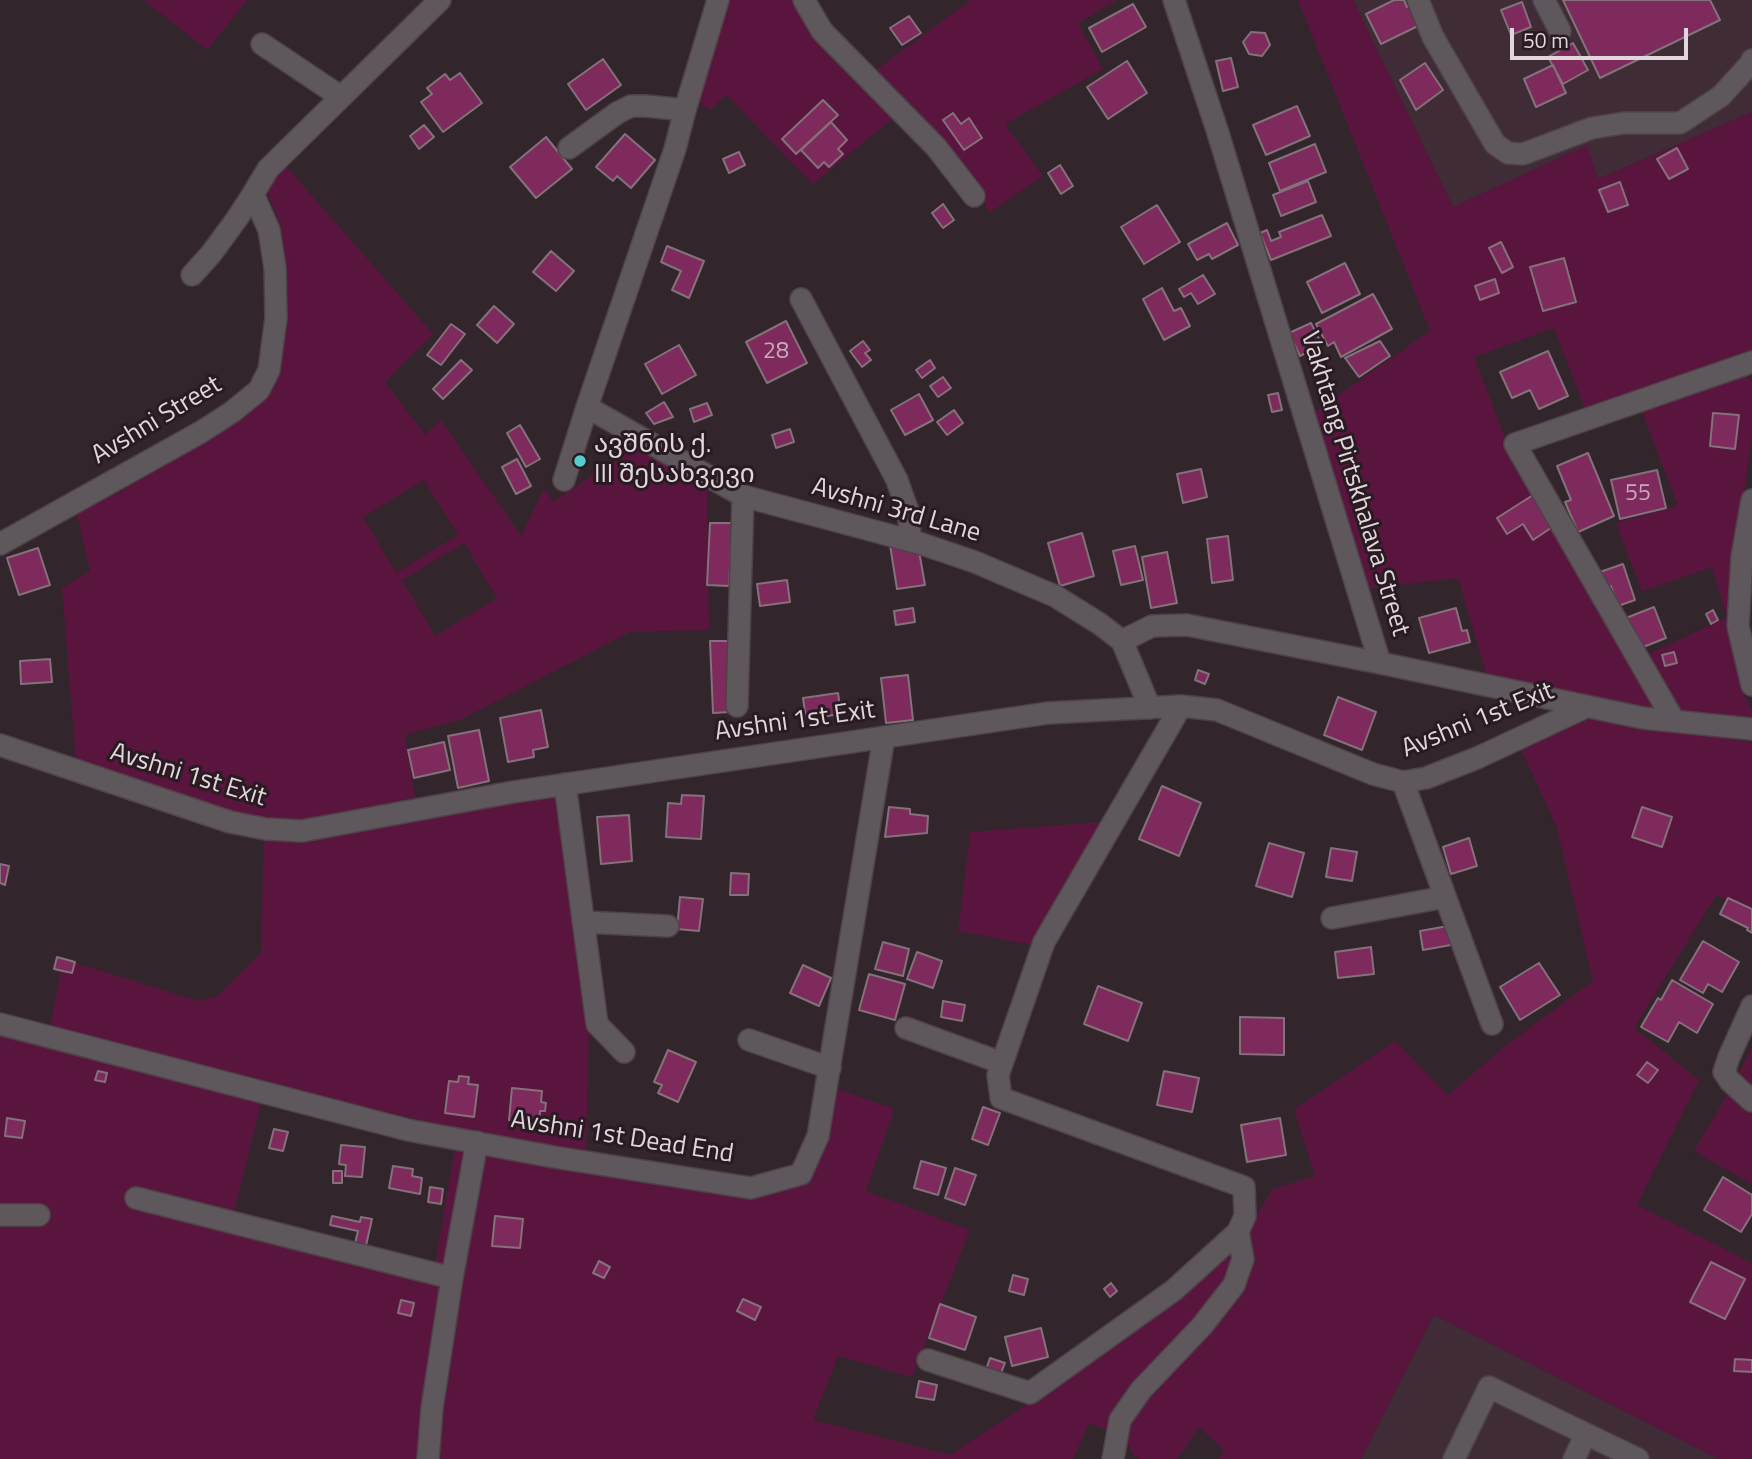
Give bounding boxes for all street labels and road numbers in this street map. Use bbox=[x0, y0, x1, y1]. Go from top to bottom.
street label: Vakhtang Pirtskhalava Street bbox=[1293, 328, 1415, 640]
street label: Avshni Street bbox=[86, 370, 228, 472]
street label: Avshni 3rd Lane bbox=[808, 472, 984, 550]
street label: Avshni 1st Exit bbox=[1397, 676, 1559, 766]
street label: Avshni 1st Exit bbox=[713, 695, 877, 749]
street label: Avshni 1st Exit bbox=[106, 738, 270, 814]
street label: Avshni 1st Dead End bbox=[509, 1105, 735, 1171]

